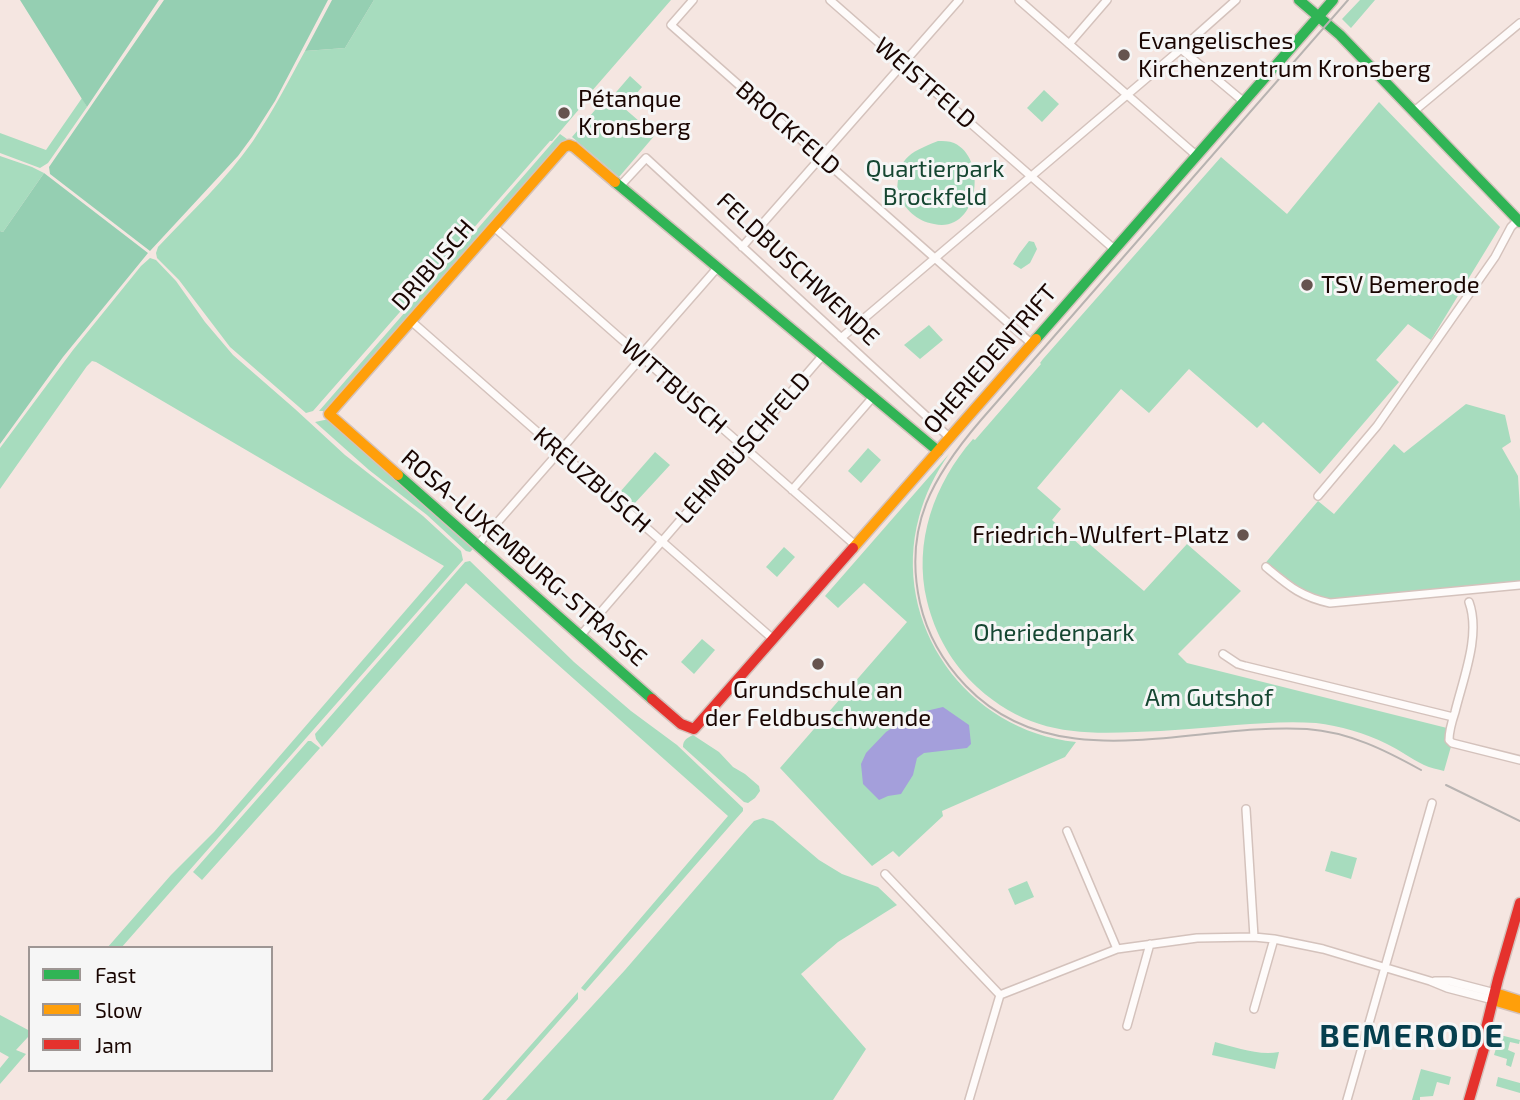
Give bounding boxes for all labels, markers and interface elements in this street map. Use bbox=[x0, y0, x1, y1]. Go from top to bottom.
place label: Evangelisches Kirchenzentrum Kronsberg bbox=[1138, 27, 1431, 83]
street label: WEISTFELD bbox=[869, 31, 981, 135]
marker: Evangelisches Kirchenzentrum Kronsberg bbox=[1116, 47, 1132, 63]
street label: BROCKFELD bbox=[730, 75, 846, 181]
place label: Pétanque Kronsberg bbox=[578, 85, 691, 141]
marker: Pétanque Kronsberg bbox=[556, 105, 572, 121]
park label: Quartierpark Brockfeld bbox=[865, 155, 1005, 211]
street label: FELDBUSCHWENDE bbox=[711, 186, 885, 352]
street label: DRIBUSCH bbox=[386, 214, 480, 316]
place label: TSV Bemerode bbox=[1321, 271, 1480, 299]
marker: TSV Bemerode bbox=[1299, 277, 1315, 293]
street label: OHERIEDENTRIFT bbox=[917, 278, 1063, 440]
street label: WITTBUSCH bbox=[615, 332, 733, 440]
street label: LEHMBUSCHFELD bbox=[669, 366, 817, 530]
street label: KREUZBUSCH bbox=[527, 421, 657, 539]
street label: ROSA-LUXEMBURG-STRASSE bbox=[395, 444, 653, 672]
place label: Friedrich-Wulfert-Platz bbox=[972, 521, 1229, 549]
marker: Friedrich-Wulfert-Platz bbox=[1235, 527, 1251, 543]
park label: Oheriedenpark bbox=[974, 619, 1134, 647]
marker: Grundschule an der Feldbuschwende bbox=[810, 656, 826, 672]
place label: Grundschule an der Feldbuschwende bbox=[705, 676, 931, 732]
park label: Am Gutshof bbox=[1145, 684, 1273, 712]
legend bbox=[28, 946, 273, 1072]
text: Fast bbox=[95, 962, 136, 987]
text: Slow bbox=[95, 997, 142, 1022]
district label: BEMERODE bbox=[1320, 1017, 1504, 1055]
text: Jam bbox=[95, 1032, 132, 1057]

